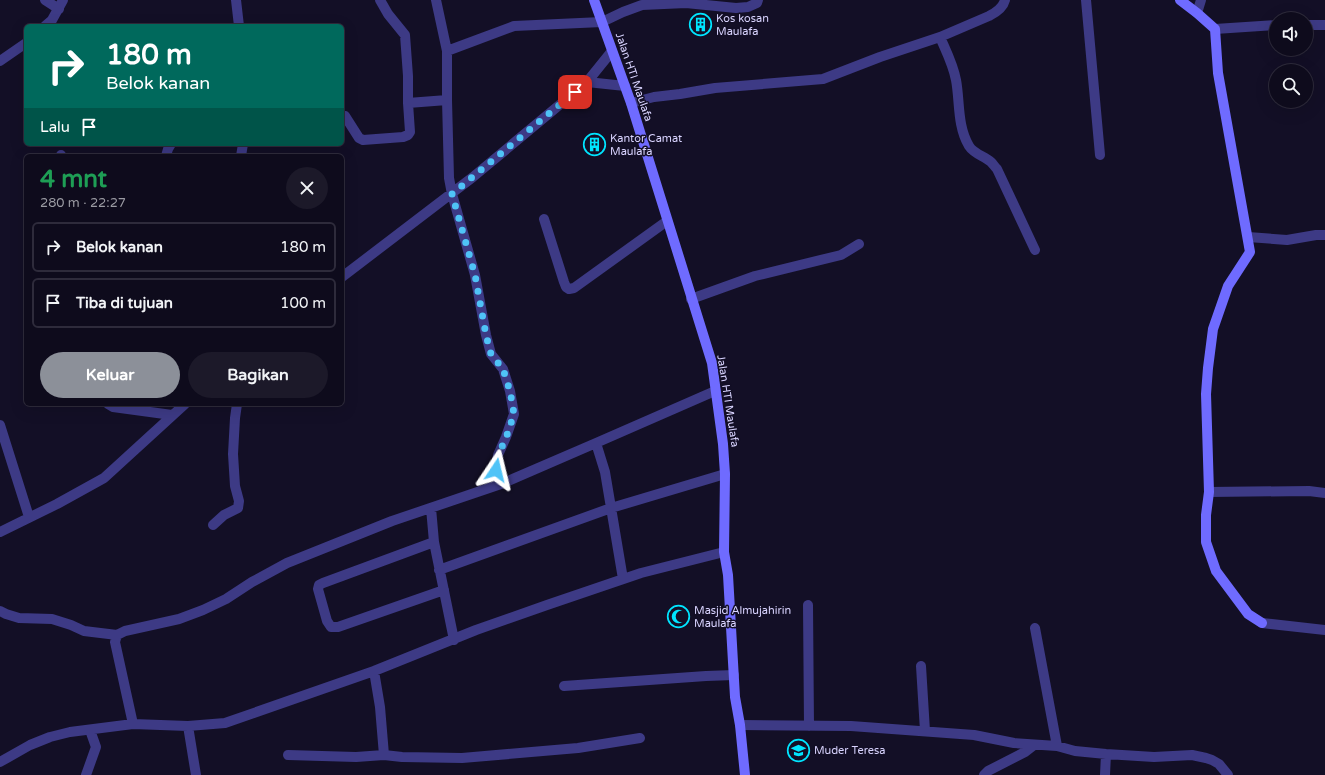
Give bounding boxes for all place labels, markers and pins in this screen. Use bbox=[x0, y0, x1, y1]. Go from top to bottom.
building icon: Kos kosan Maulafa bbox=[687, 11, 713, 37]
place label: Kos kosan Maulafa bbox=[716, 12, 769, 38]
pin bbox=[558, 75, 592, 109]
building icon: Kantor Camat Maulafa bbox=[581, 131, 607, 157]
place label: Kantor Camat Maulafa bbox=[610, 132, 682, 158]
mosque icon: Masjid Almujahirin Maulafa bbox=[666, 603, 692, 629]
place label: Masjid Almujahirin Maulafa bbox=[694, 604, 791, 630]
school or university icon: Muder Teresa bbox=[785, 737, 811, 763]
place label: Muder Teresa bbox=[814, 744, 885, 757]

